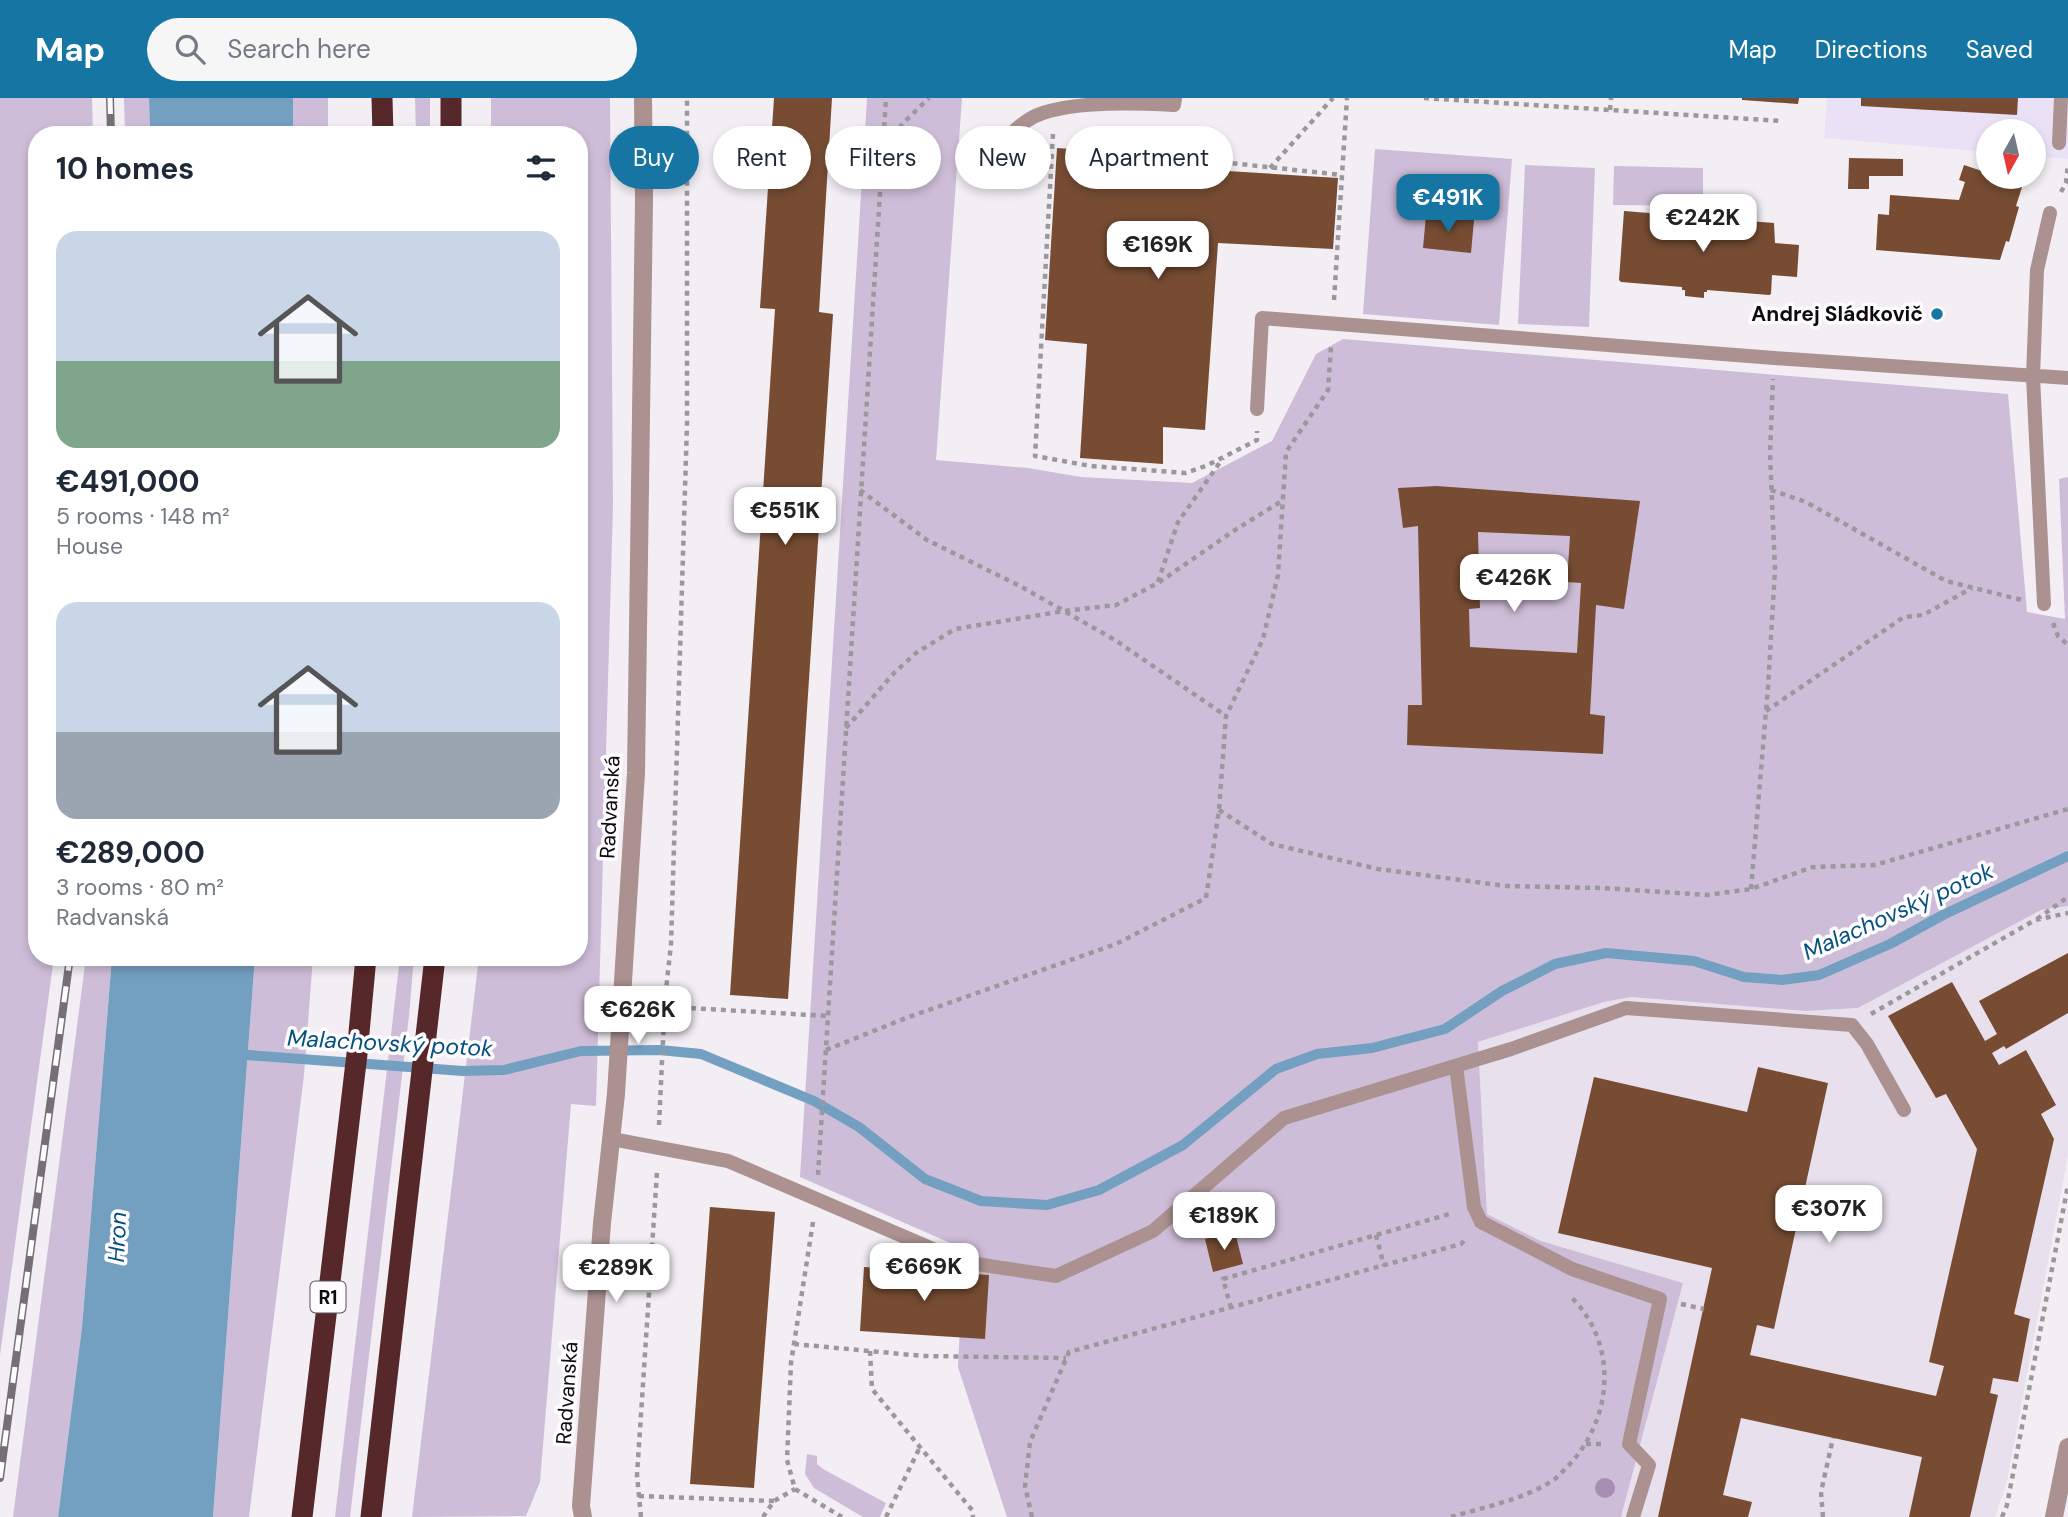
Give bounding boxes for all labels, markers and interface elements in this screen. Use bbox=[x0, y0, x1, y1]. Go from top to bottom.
search box bbox=[147, 18, 637, 81]
text: Map bbox=[35, 28, 105, 71]
icon: search bbox=[171, 30, 209, 68]
text: Search here bbox=[227, 32, 371, 66]
text: Map bbox=[1729, 34, 1777, 65]
text: Directions bbox=[1815, 34, 1928, 65]
text: Saved bbox=[1966, 34, 2033, 65]
north arrow bbox=[1976, 119, 2046, 189]
map controls bbox=[1976, 119, 2046, 189]
chip: Buy bbox=[609, 126, 699, 189]
chip: Rent bbox=[713, 126, 811, 189]
chip: Filters bbox=[825, 126, 941, 189]
chip: New bbox=[955, 126, 1051, 189]
chip: Apartment bbox=[1065, 126, 1233, 189]
text: 10 homes bbox=[56, 149, 194, 188]
icon: filters bbox=[522, 149, 560, 187]
pin: €491K bbox=[1399, 174, 1497, 234]
text: €491K bbox=[1413, 182, 1483, 212]
pin: €242K bbox=[1654, 194, 1752, 254]
text: €242K bbox=[1666, 202, 1740, 232]
pin: €169K bbox=[1109, 222, 1207, 281]
text: €169K bbox=[1123, 229, 1193, 259]
icon: home bbox=[245, 276, 371, 402]
place label: Andrej Sládkovič bbox=[1751, 300, 1923, 328]
marker: Andrej Sládkovič bbox=[1929, 306, 1945, 322]
text: €491,000 bbox=[56, 462, 200, 501]
pin: €551K bbox=[736, 488, 834, 547]
text: €551K bbox=[750, 495, 820, 525]
text: 5 rooms · 148 m² bbox=[56, 501, 230, 531]
text: House bbox=[56, 531, 123, 561]
pin: €426K bbox=[1465, 554, 1563, 614]
text: €426K bbox=[1476, 562, 1552, 592]
icon: home bbox=[245, 647, 371, 773]
street label: Radvanská bbox=[593, 755, 627, 859]
text: €289,000 bbox=[56, 833, 205, 872]
water label: Malachovský potok bbox=[1798, 855, 1998, 967]
text: 3 rooms · 80 m² bbox=[56, 872, 224, 902]
text: Radvanská bbox=[56, 902, 169, 932]
pin: €626K bbox=[589, 986, 687, 1046]
text: €626K bbox=[600, 994, 676, 1024]
water label: Malachovský potok bbox=[286, 1023, 494, 1063]
pin: €307K bbox=[1780, 1186, 1878, 1245]
pin: €189K bbox=[1175, 1192, 1273, 1252]
text: €307K bbox=[1791, 1193, 1867, 1223]
text: €189K bbox=[1189, 1200, 1259, 1230]
water label: Hron bbox=[101, 1211, 133, 1263]
pin: €289K bbox=[567, 1244, 665, 1304]
pin: €669K bbox=[875, 1244, 973, 1303]
text: €669K bbox=[886, 1251, 962, 1281]
text: €289K bbox=[579, 1252, 653, 1282]
road number: R1 bbox=[310, 1282, 346, 1312]
street label: Radvanská bbox=[549, 1341, 585, 1445]

